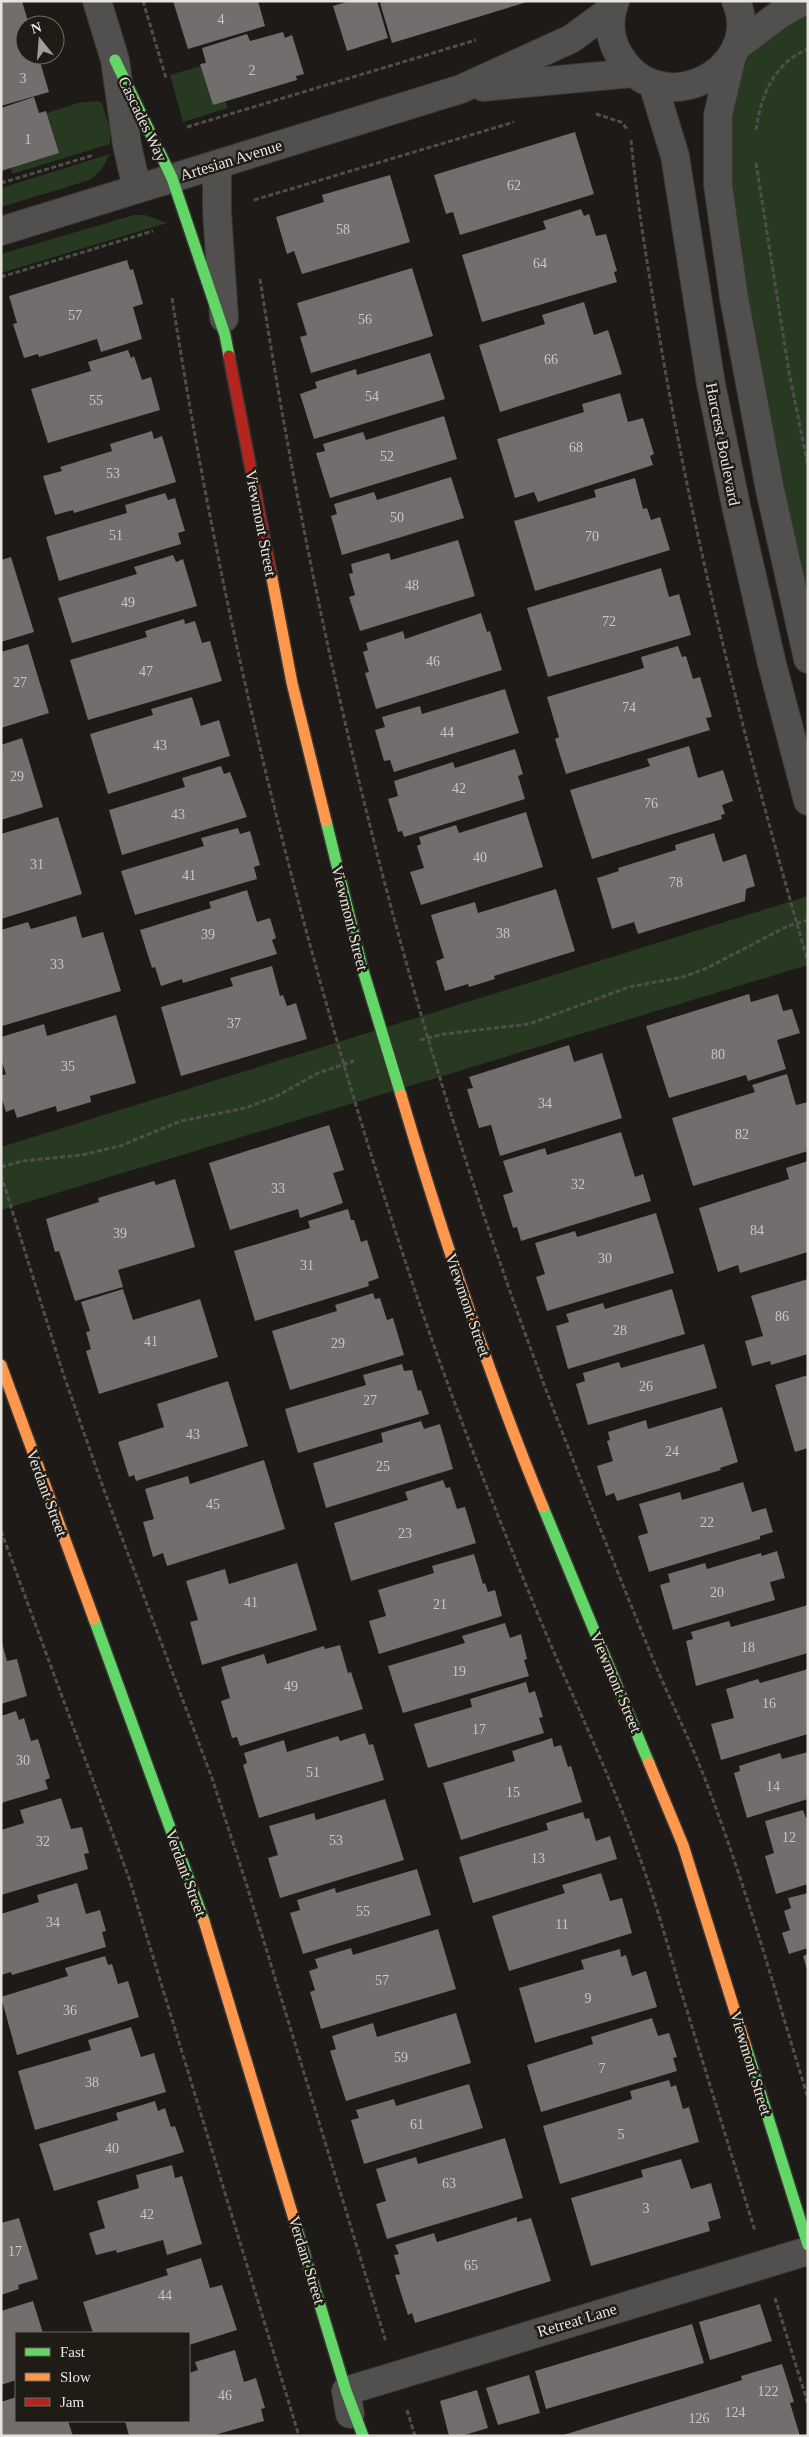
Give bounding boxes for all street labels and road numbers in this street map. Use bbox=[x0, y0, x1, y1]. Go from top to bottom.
street label: Cascades Way bbox=[114, 74, 171, 165]
street label: Artesian Avenue bbox=[178, 136, 284, 184]
street label: Harcrest Boulevard bbox=[703, 381, 743, 507]
street label: Viewmont Street bbox=[242, 468, 280, 578]
street label: Viewmont Street bbox=[329, 864, 371, 973]
street label: Viewmont Street bbox=[442, 1251, 494, 1359]
street label: Verdant Street bbox=[23, 1447, 71, 1539]
street label: Viewmont Street bbox=[587, 1629, 645, 1735]
street label: Verdant Street bbox=[162, 1827, 210, 1919]
street label: Viewmont Street bbox=[727, 2009, 775, 2118]
street label: Verdant Street bbox=[286, 2214, 329, 2307]
street label: Retreat Lane bbox=[535, 2300, 619, 2340]

